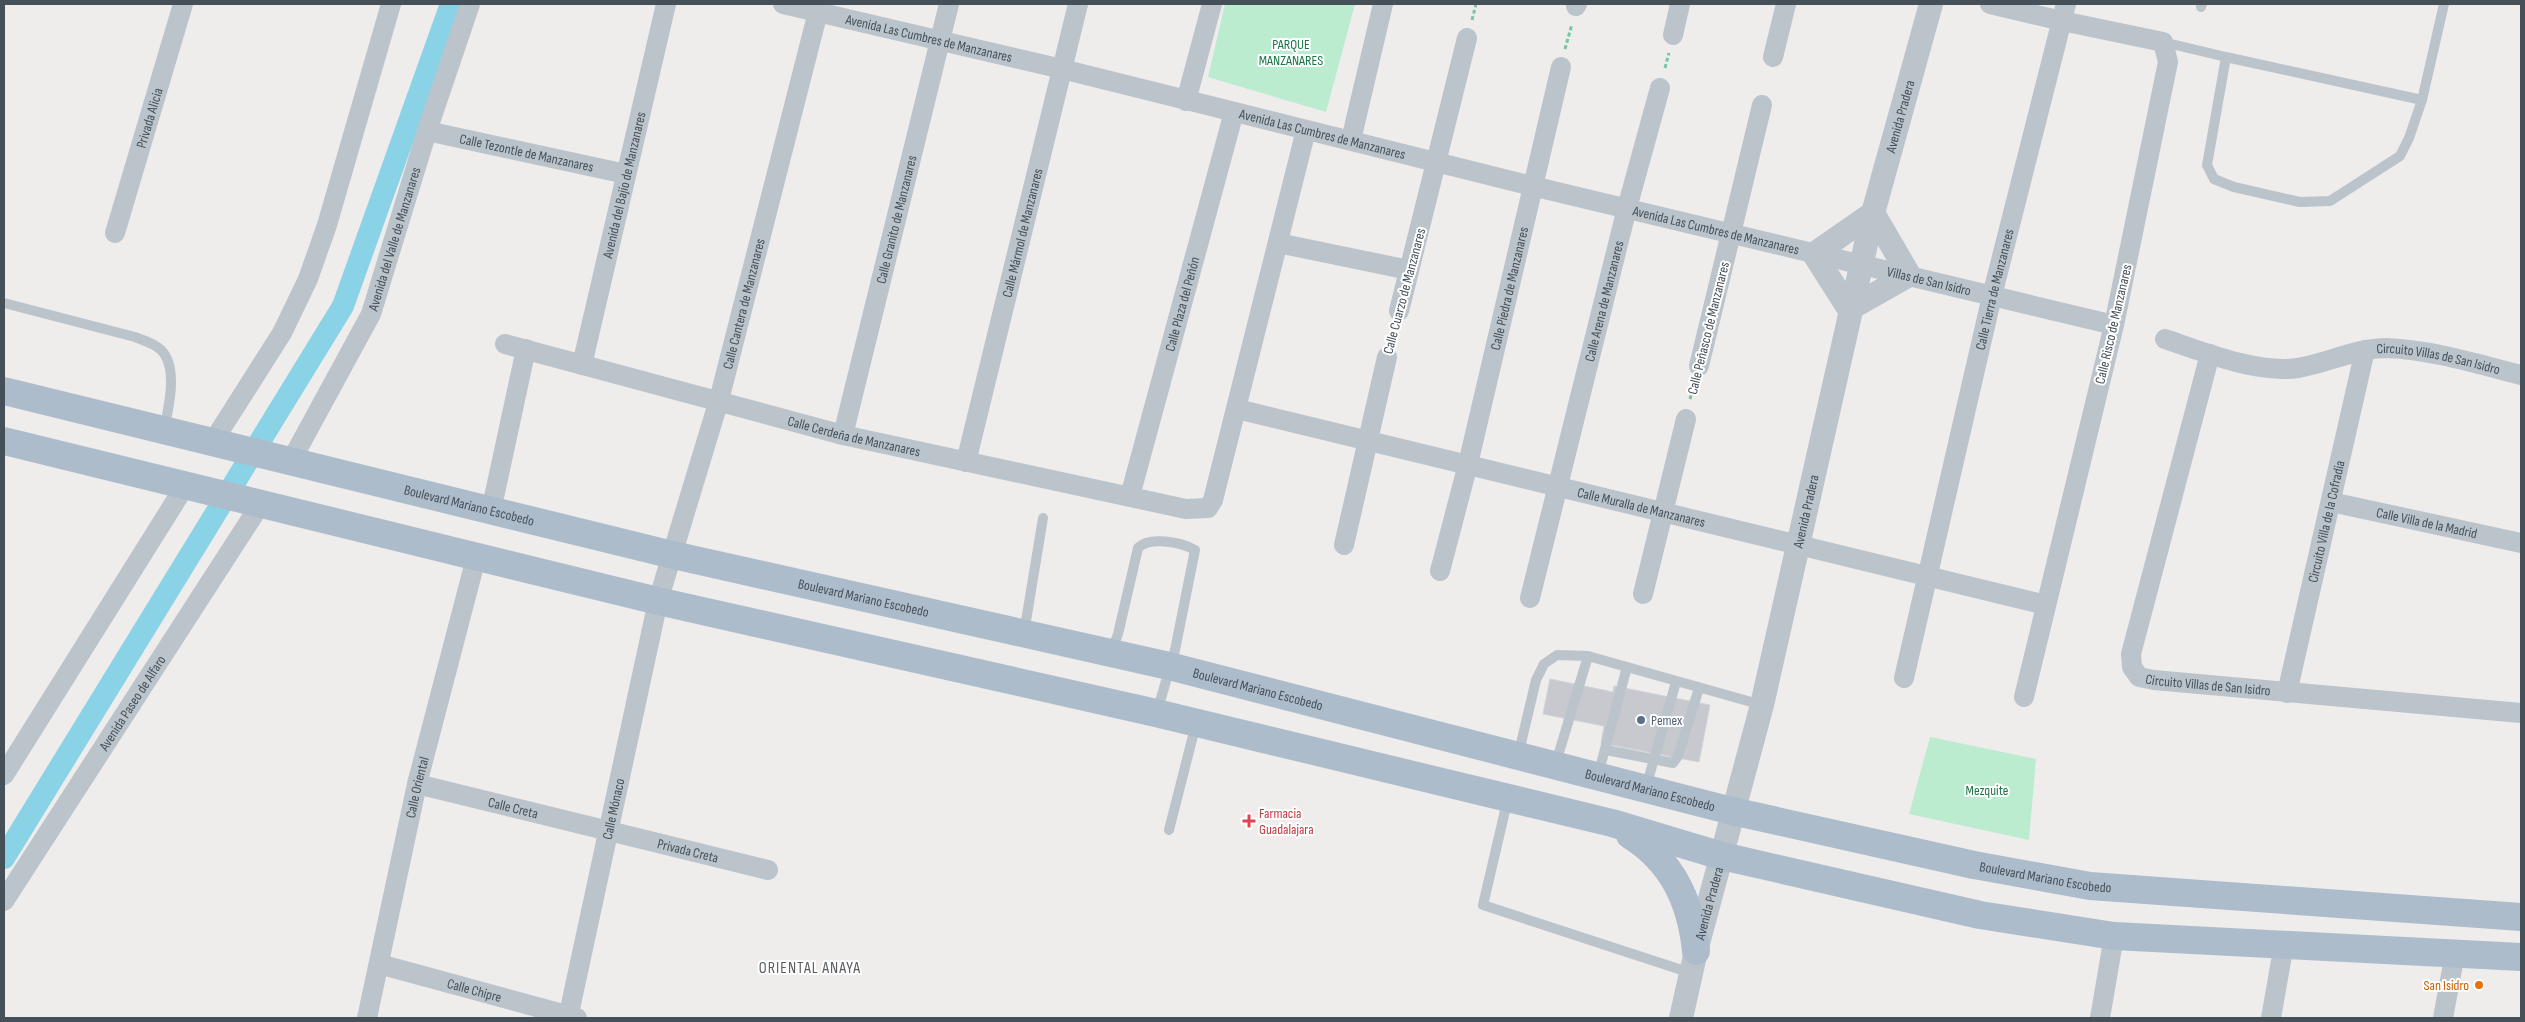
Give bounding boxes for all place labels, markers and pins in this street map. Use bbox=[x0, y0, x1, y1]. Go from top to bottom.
place label: Pemex bbox=[1651, 712, 1683, 729]
marker: Pemex bbox=[1635, 714, 1647, 726]
place label: Farmacia Guadalajara bbox=[1259, 805, 1314, 838]
marker: Farmacia Guadalajara bbox=[1243, 815, 1255, 827]
place label: San Isidro bbox=[2424, 977, 2469, 994]
marker: San Isidro bbox=[2473, 979, 2485, 991]

